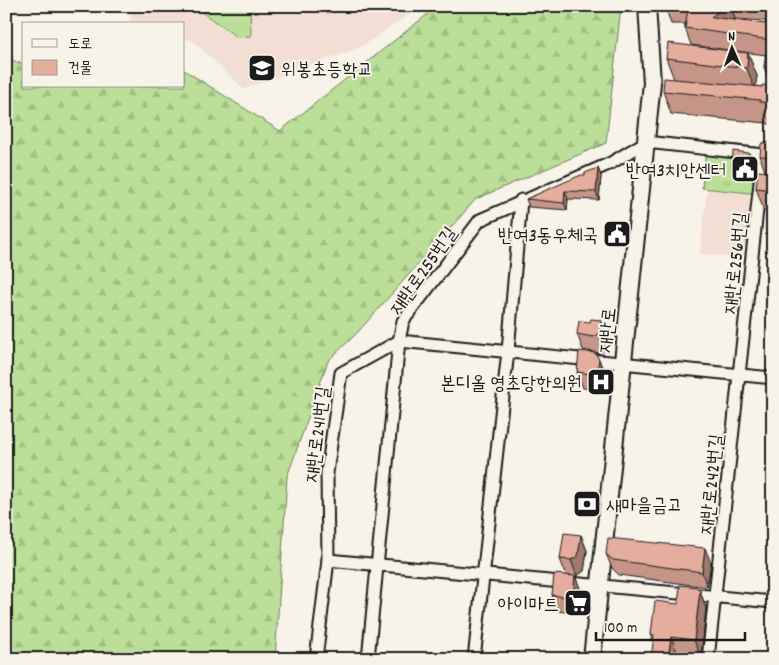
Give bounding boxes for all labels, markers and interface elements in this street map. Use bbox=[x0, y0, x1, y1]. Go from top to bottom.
legend bbox=[22, 22, 185, 88]
north arrow bbox=[706, 22, 756, 72]
text: N bbox=[728, 27, 736, 47]
text: 도로 bbox=[68, 34, 92, 56]
school or university icon: 위봉초등학교 bbox=[247, 53, 277, 83]
text: 건물 bbox=[68, 58, 92, 80]
place label: 위봉초등학교 bbox=[281, 58, 373, 85]
public building icon: 반여3치안센터 bbox=[730, 154, 760, 184]
place label: 반여3치안센터 bbox=[626, 159, 726, 186]
street label: 재반로256번길 bbox=[719, 211, 756, 316]
public building icon: 반여3동우체국 bbox=[602, 219, 632, 249]
street label: 재반로255번길 bbox=[384, 222, 465, 322]
place label: 반여3동우체국 bbox=[498, 224, 598, 251]
street label: 재반로 bbox=[594, 306, 625, 355]
hospital icon: 본디올 영초당한의원 bbox=[586, 367, 616, 397]
place label: 본디올 영초당한의원 bbox=[440, 372, 582, 399]
street label: 재반로241번길 bbox=[300, 385, 339, 484]
street label: 재반로242번길 bbox=[695, 433, 732, 536]
bank icon: 새마을금고 bbox=[572, 489, 602, 519]
place label: 새마을금고 bbox=[606, 494, 682, 521]
supermarket icon: 아이마트 bbox=[563, 588, 593, 618]
place label: 아이마트 bbox=[498, 593, 559, 620]
scale bar bbox=[596, 610, 745, 642]
text: 100 m bbox=[604, 618, 637, 640]

